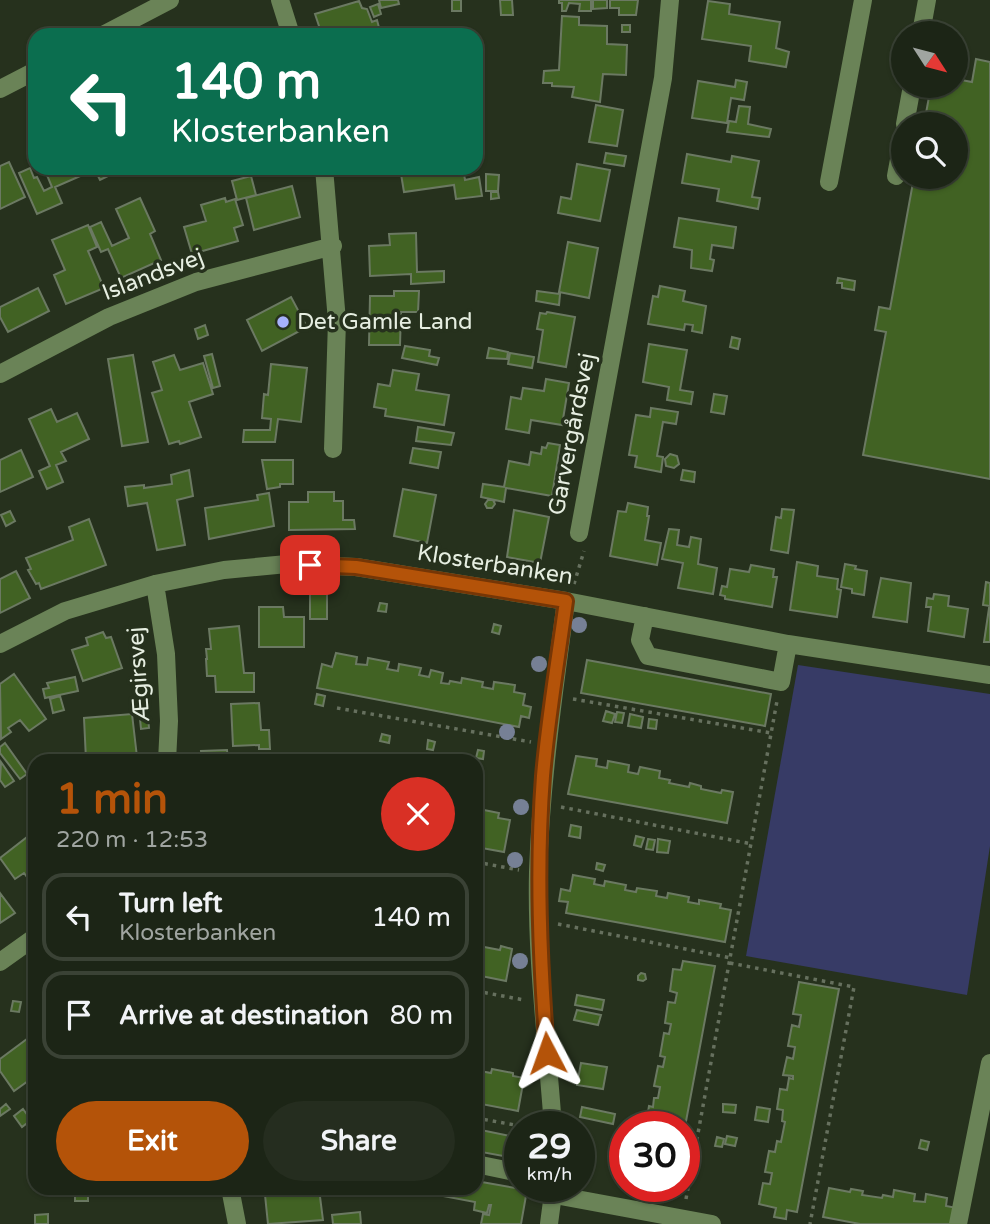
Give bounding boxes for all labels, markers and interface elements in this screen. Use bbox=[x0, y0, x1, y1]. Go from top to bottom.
north arrow bbox=[891, 21, 968, 98]
map controls bbox=[891, 21, 968, 189]
text: 140 m bbox=[171, 53, 321, 112]
icon: left bbox=[56, 56, 147, 147]
button: search bbox=[891, 112, 968, 189]
text: Klosterbanken bbox=[171, 113, 390, 151]
street label: Islandsvej bbox=[98, 243, 208, 307]
place label: Det Gamle Land bbox=[297, 308, 473, 336]
marker: Det Gamle Land bbox=[275, 314, 291, 330]
street label: Garvergårdsvej bbox=[543, 350, 601, 518]
pin bbox=[280, 535, 340, 595]
street label: Klosterbanken bbox=[415, 539, 575, 591]
icon: arrive bbox=[291, 546, 329, 584]
street label: Ægirsvej bbox=[122, 626, 156, 722]
text: 1 min bbox=[56, 774, 168, 825]
button: close bbox=[381, 777, 455, 851]
text: 220 m · 12:53 bbox=[56, 826, 208, 854]
text: Turn left bbox=[119, 888, 222, 919]
icon: left bbox=[60, 898, 98, 936]
text: 140 m bbox=[371, 902, 451, 933]
text: Klosterbanken bbox=[119, 919, 276, 947]
icon: arrive bbox=[60, 996, 98, 1034]
text: Arrive at destination bbox=[119, 1000, 369, 1031]
text: 80 m bbox=[390, 1000, 453, 1031]
position arrow bbox=[510, 1016, 584, 1090]
button: Exit bbox=[56, 1101, 249, 1181]
button: Share bbox=[263, 1101, 455, 1181]
speed limit sign: 30 bbox=[609, 1111, 700, 1202]
text: 29 bbox=[528, 1126, 571, 1168]
text: km/h bbox=[527, 1163, 572, 1185]

